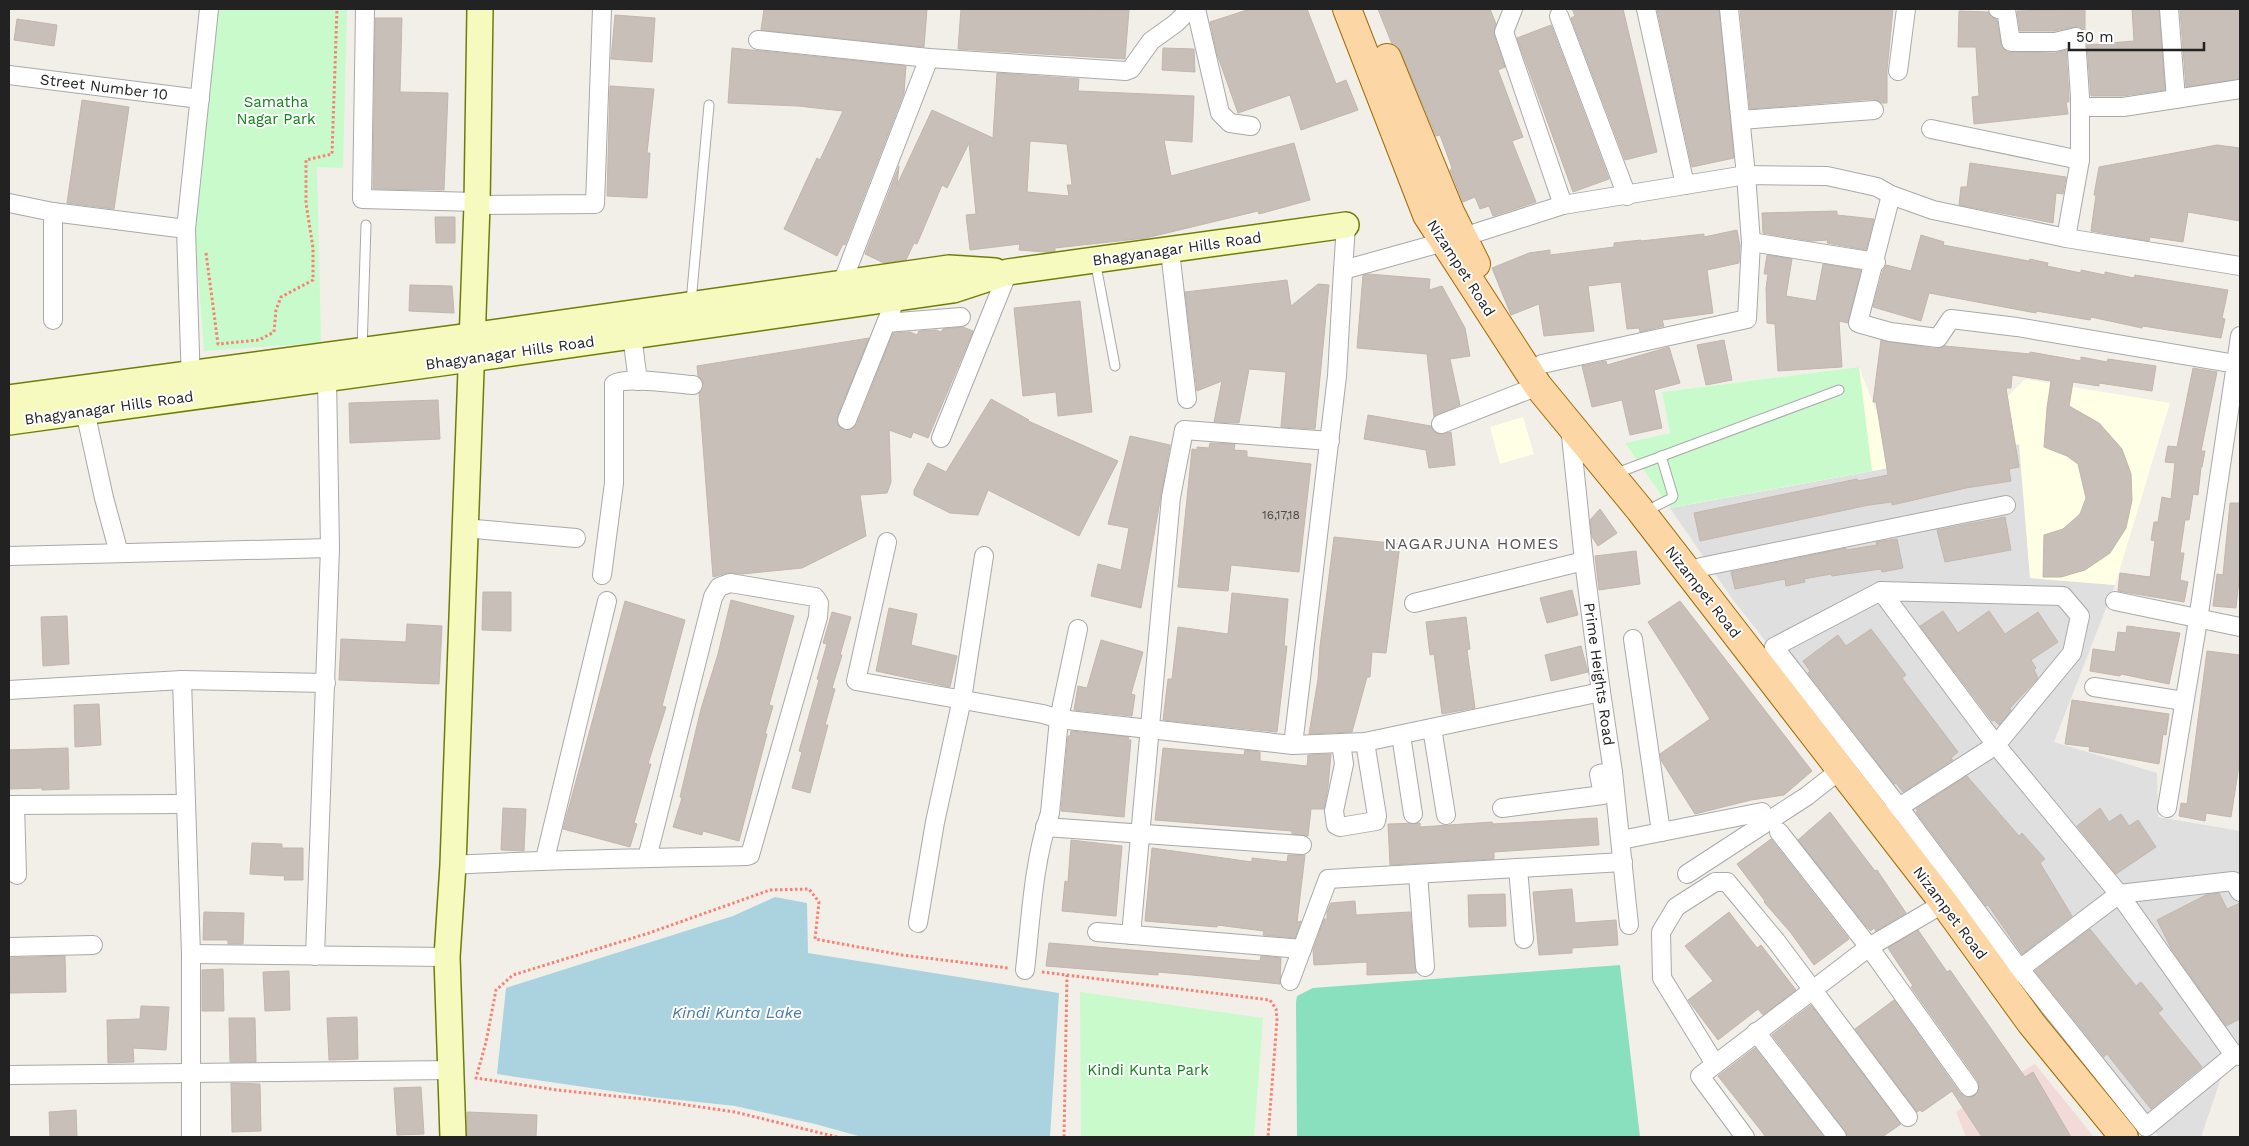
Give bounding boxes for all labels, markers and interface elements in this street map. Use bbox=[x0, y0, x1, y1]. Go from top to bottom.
scale bar bbox=[2069, 20, 2204, 52]
text: 50 m bbox=[2076, 28, 2113, 46]
street label: Street Number 10 bbox=[39, 70, 169, 104]
park label: Samatha Nagar Park bbox=[236, 93, 316, 128]
street label: Nizampet Road bbox=[1423, 216, 1499, 320]
street label: Bhagyanagar Hills Road bbox=[1091, 228, 1263, 270]
street label: Bhagyanagar Hills Road bbox=[424, 332, 596, 374]
street label: Bhagyanagar Hills Road bbox=[23, 387, 195, 429]
house number: 16,17,18 bbox=[1262, 508, 1300, 522]
district label: NAGARJUNA HOMES bbox=[1384, 534, 1560, 553]
street label: Nizampet Road bbox=[1662, 542, 1744, 642]
street label: Prime Heights Road bbox=[1580, 601, 1618, 747]
street label: Nizampet Road bbox=[1909, 863, 1991, 963]
water label: Kindi Kunta Lake bbox=[672, 1003, 802, 1022]
park label: Kindi Kunta Park bbox=[1087, 1061, 1209, 1079]

